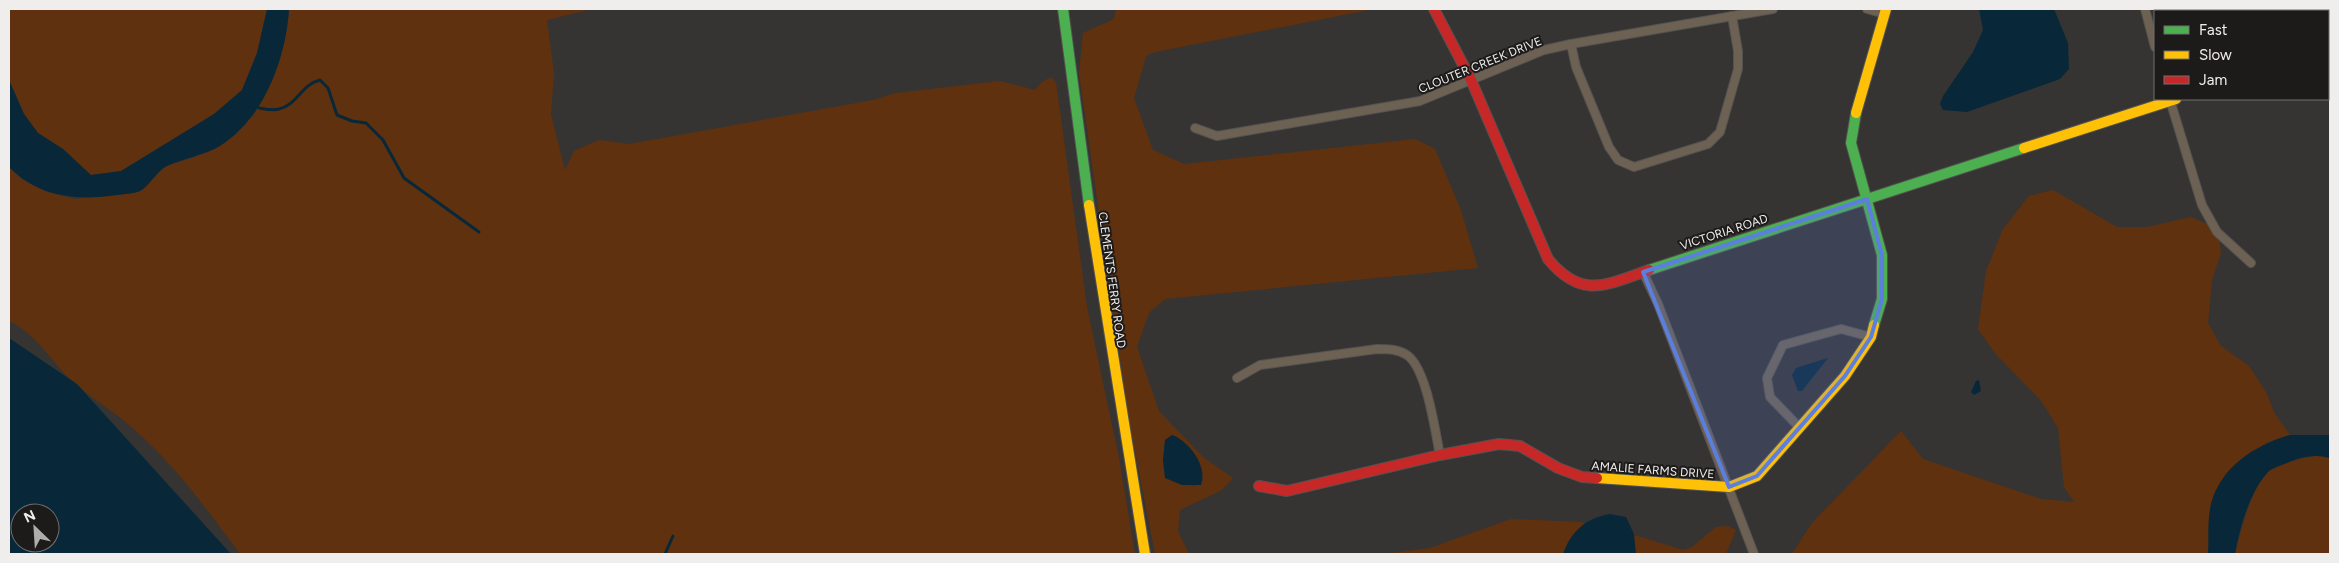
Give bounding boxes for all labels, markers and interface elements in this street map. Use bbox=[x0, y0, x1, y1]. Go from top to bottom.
legend bbox=[2154, 10, 2329, 100]
text: Fast bbox=[2199, 21, 2228, 39]
street label: CLOUTER CREEK DRIVE bbox=[1416, 34, 1544, 96]
text: Slow bbox=[2199, 46, 2232, 64]
text: Jam bbox=[2199, 71, 2227, 89]
street label: CLEMENTS FERRY ROAD bbox=[1095, 211, 1129, 349]
street label: VICTORIA ROAD bbox=[1678, 211, 1770, 253]
street label: AMALIE FARMS DRIVE bbox=[1591, 459, 1715, 481]
north arrow bbox=[10, 503, 60, 553]
text: N bbox=[21, 507, 38, 527]

